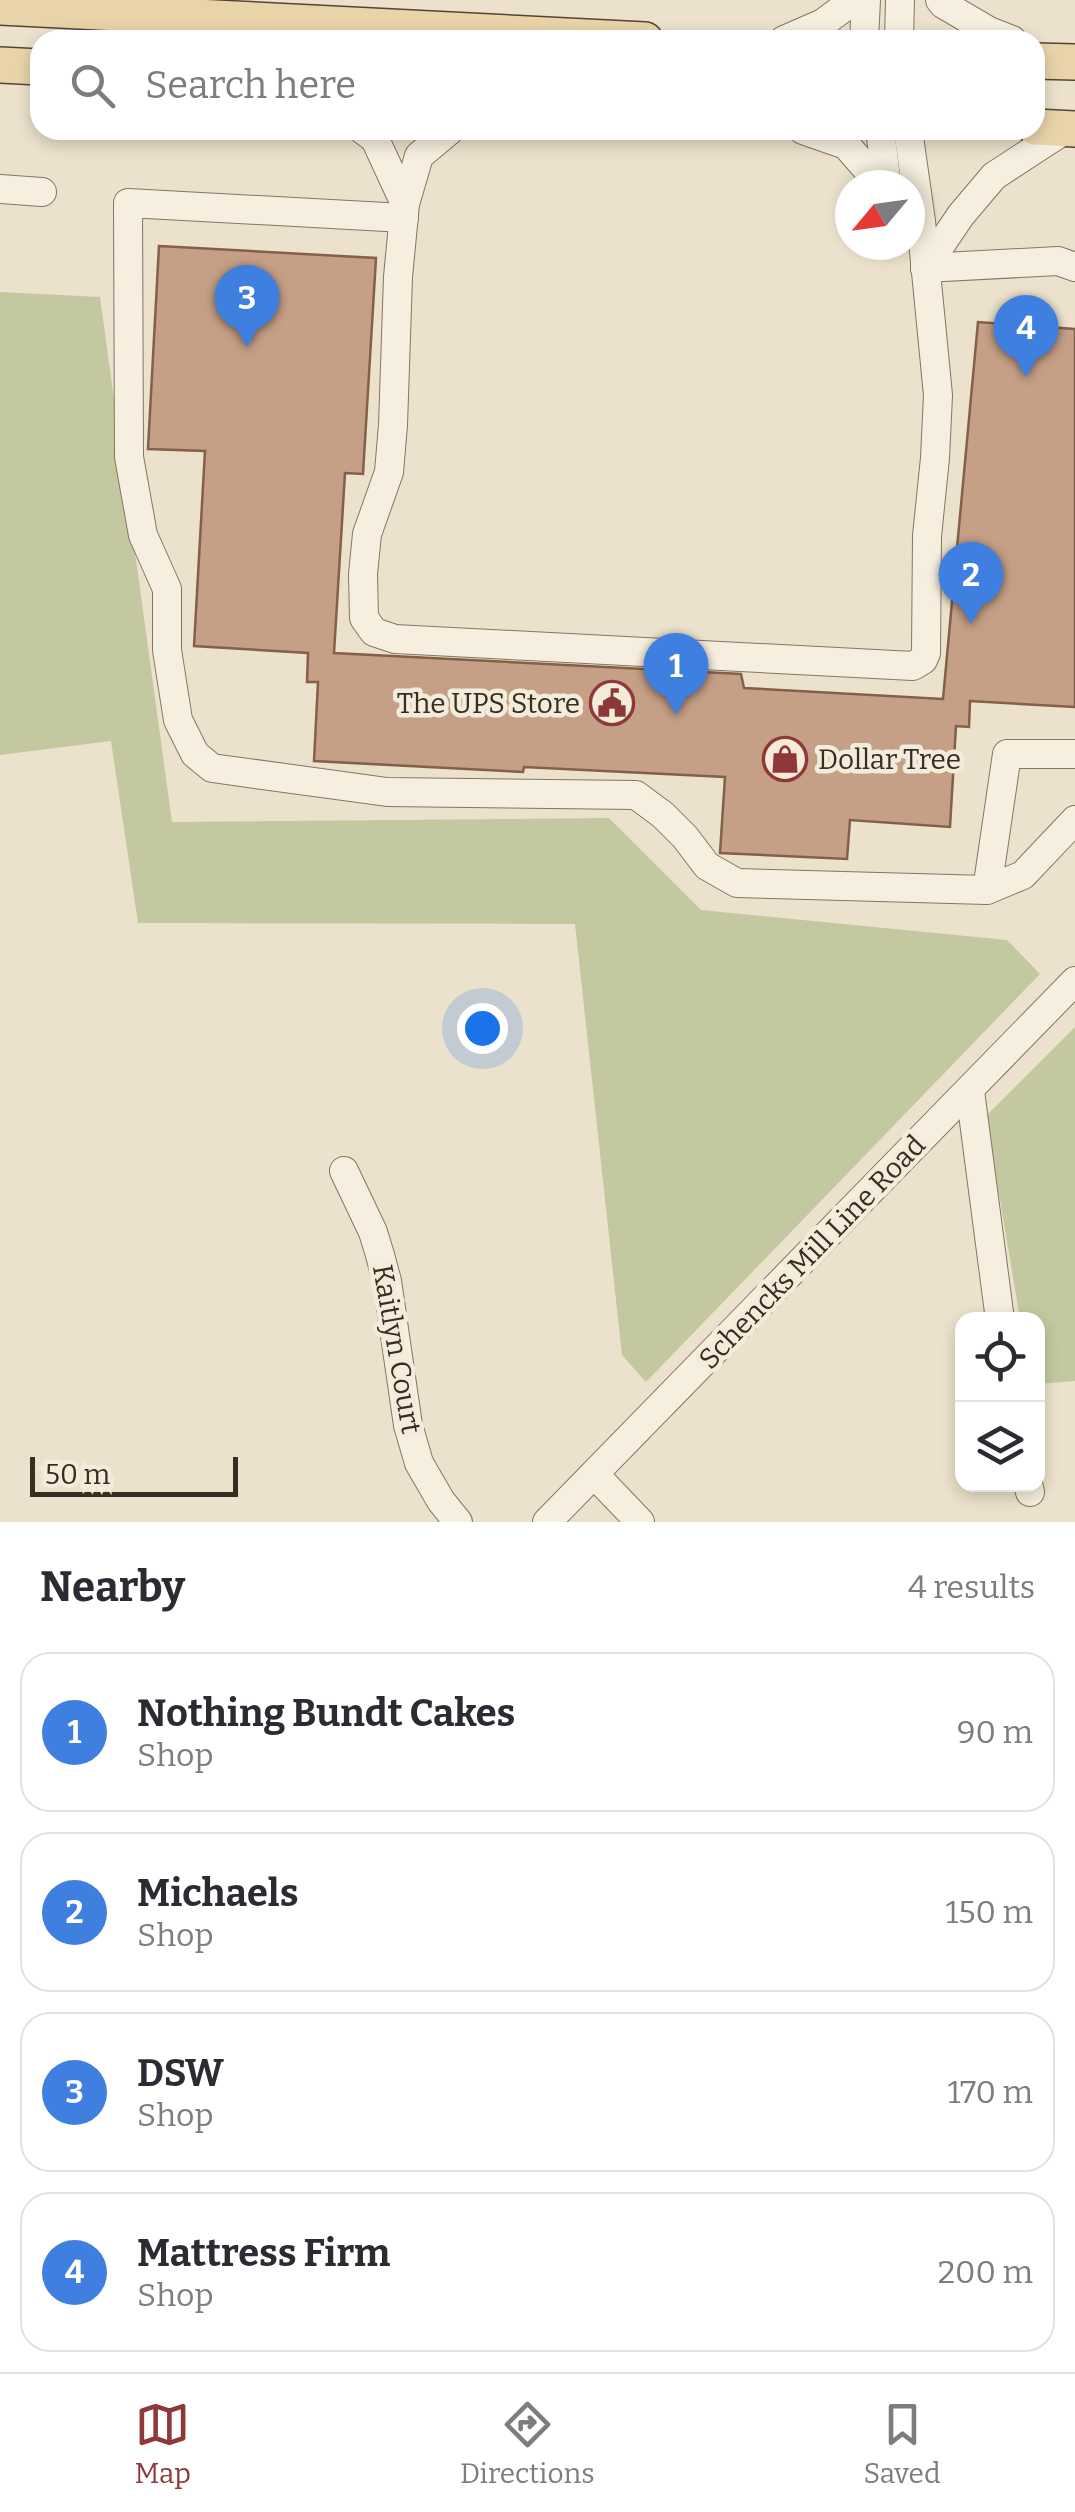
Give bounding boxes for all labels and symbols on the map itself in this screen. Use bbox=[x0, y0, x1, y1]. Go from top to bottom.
north arrow bbox=[835, 170, 925, 260]
pin: 3 bbox=[214, 264, 280, 347]
pin: 4 bbox=[994, 294, 1058, 377]
pin: 2 bbox=[938, 542, 1004, 624]
pin: 1 bbox=[644, 632, 708, 715]
public building icon: The UPS Store bbox=[589, 680, 635, 726]
place label: The UPS Store bbox=[397, 687, 580, 720]
shop icon: Dollar Tree bbox=[762, 736, 808, 782]
place label: Dollar Tree bbox=[818, 743, 961, 776]
your location bbox=[457, 1003, 508, 1054]
street label: Schencks Mill Line Road bbox=[692, 1129, 932, 1375]
street label: Kaitlyn Court bbox=[366, 1262, 428, 1436]
scale bar bbox=[30, 1452, 238, 1496]

